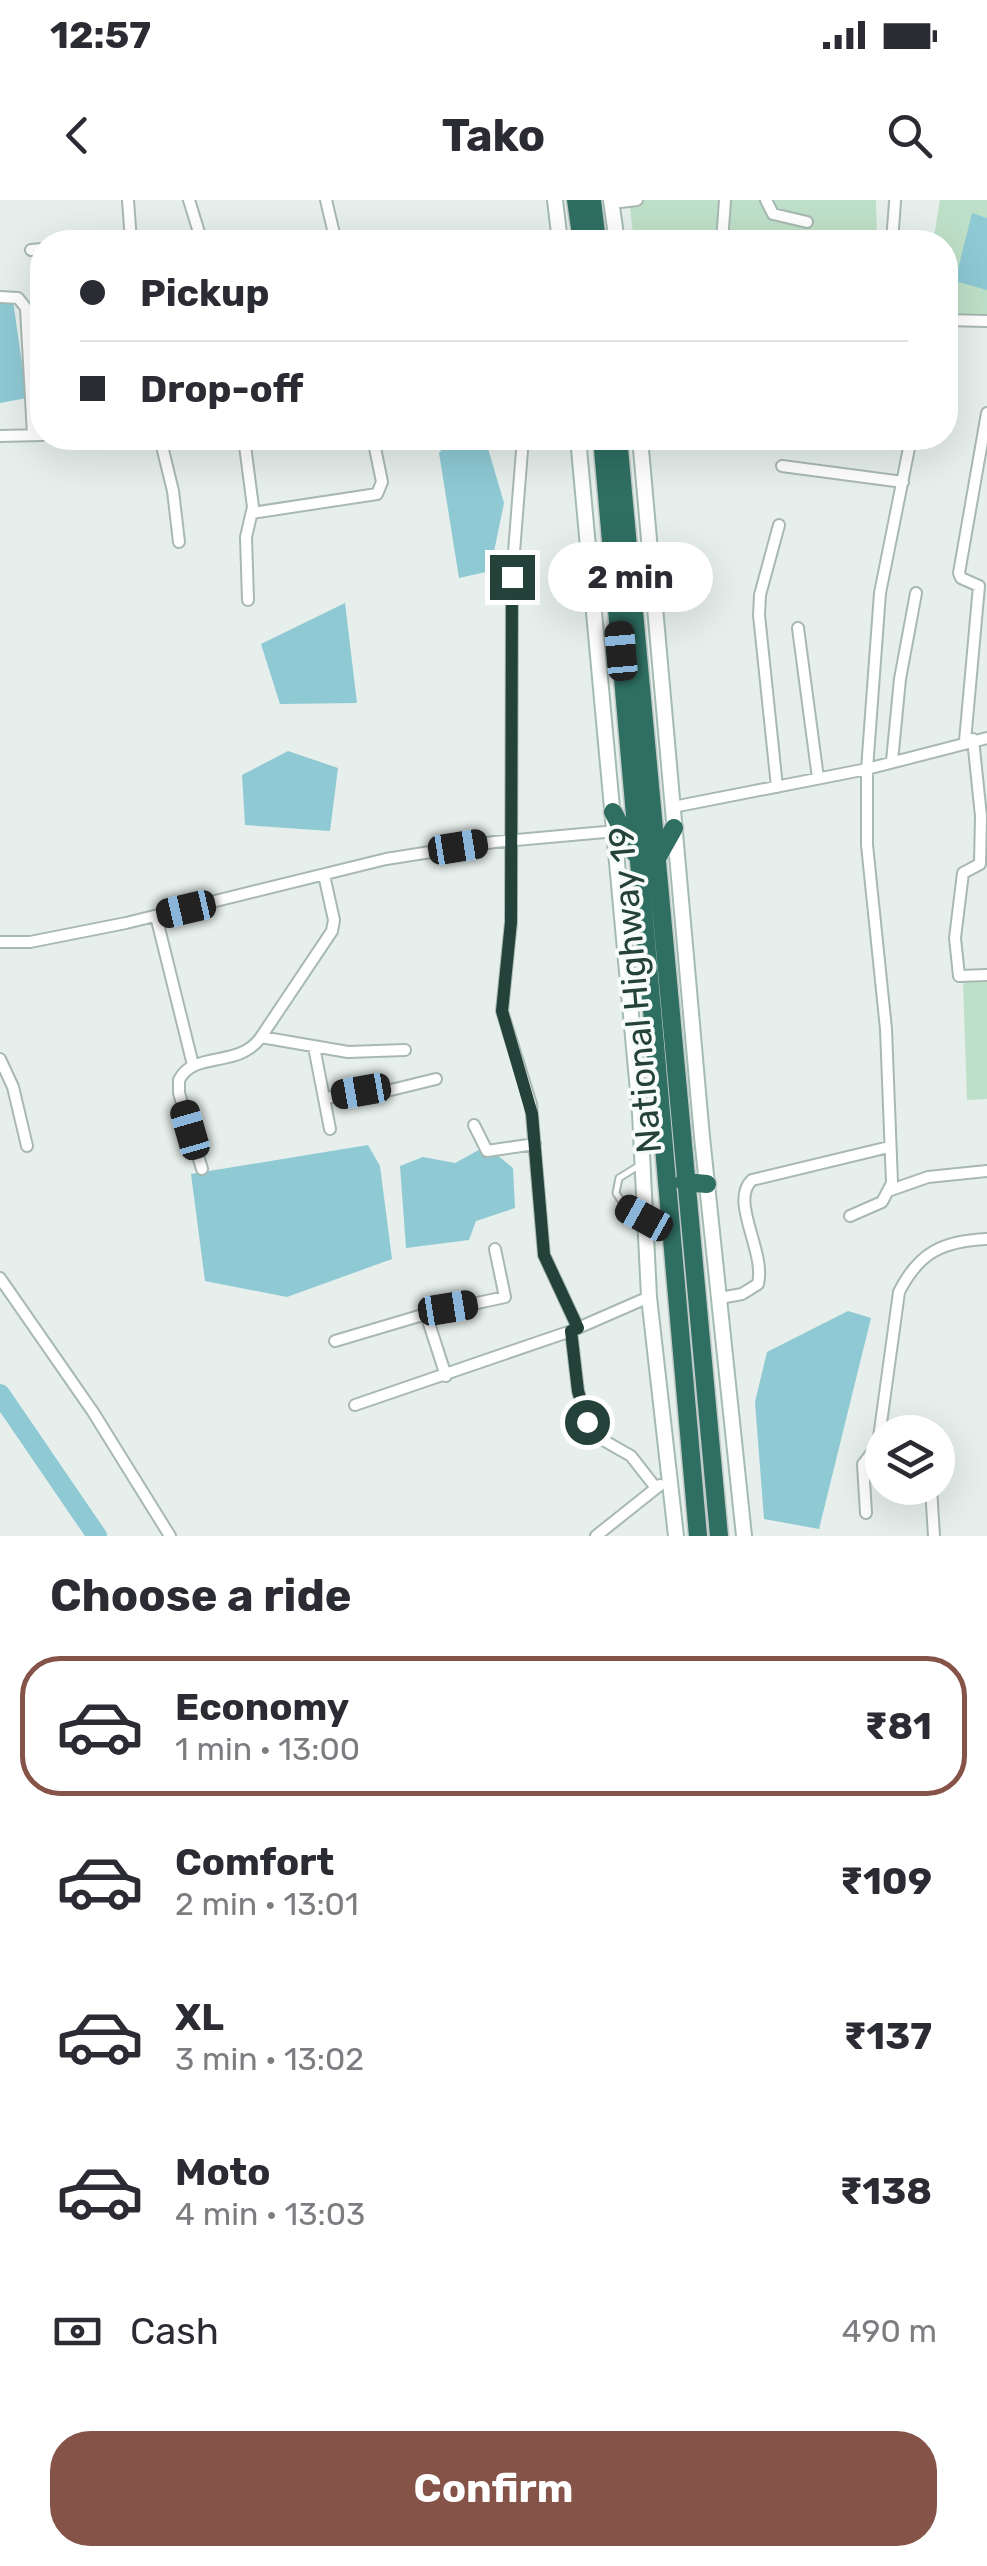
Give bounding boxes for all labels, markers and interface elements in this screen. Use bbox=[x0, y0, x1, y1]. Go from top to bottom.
text: 12:57 bbox=[50, 12, 151, 58]
icon: back bbox=[50, 108, 105, 163]
icon: search bbox=[882, 108, 937, 163]
text: Tako bbox=[442, 109, 545, 162]
text: Pickup bbox=[140, 270, 269, 316]
text: Drop-off bbox=[140, 366, 303, 412]
callout: 2 min bbox=[547, 542, 712, 612]
route end bbox=[490, 555, 535, 600]
text: 2 min bbox=[587, 558, 674, 596]
car bbox=[603, 620, 639, 682]
street label: National Highway 19 bbox=[600, 825, 670, 1155]
car bbox=[426, 827, 490, 867]
car bbox=[153, 888, 219, 930]
car bbox=[329, 1071, 393, 1111]
car bbox=[167, 1097, 213, 1163]
car bbox=[610, 1190, 678, 1246]
car bbox=[416, 1288, 480, 1328]
route start bbox=[565, 1400, 610, 1445]
map controls bbox=[865, 1415, 955, 1505]
button: layers bbox=[865, 1415, 955, 1505]
text: Choose a ride bbox=[50, 1569, 352, 1622]
icon: car bbox=[55, 1681, 145, 1771]
text: Economy bbox=[175, 1684, 349, 1730]
text: ₹81 bbox=[865, 1703, 932, 1749]
text: 1 min · 13:00 bbox=[175, 1730, 360, 1768]
icon: car bbox=[55, 1836, 145, 1926]
text: Comfort bbox=[175, 1839, 334, 1885]
text: ₹109 bbox=[840, 1858, 932, 1904]
text: 2 min · 13:01 bbox=[175, 1885, 359, 1923]
icon: car bbox=[55, 1991, 145, 2081]
text: XL bbox=[175, 1994, 224, 2040]
text: ₹137 bbox=[843, 2013, 932, 2059]
text: 3 min · 13:02 bbox=[175, 2040, 364, 2078]
icon: car bbox=[55, 2146, 145, 2236]
text: Moto bbox=[175, 2149, 271, 2195]
text: ₹138 bbox=[840, 2168, 932, 2214]
text: 4 min · 13:03 bbox=[175, 2195, 365, 2233]
icon: cash bbox=[50, 2304, 105, 2359]
text: Cash bbox=[130, 2308, 219, 2354]
text: 490 m bbox=[842, 2312, 937, 2350]
button: Confirm bbox=[50, 2431, 937, 2546]

